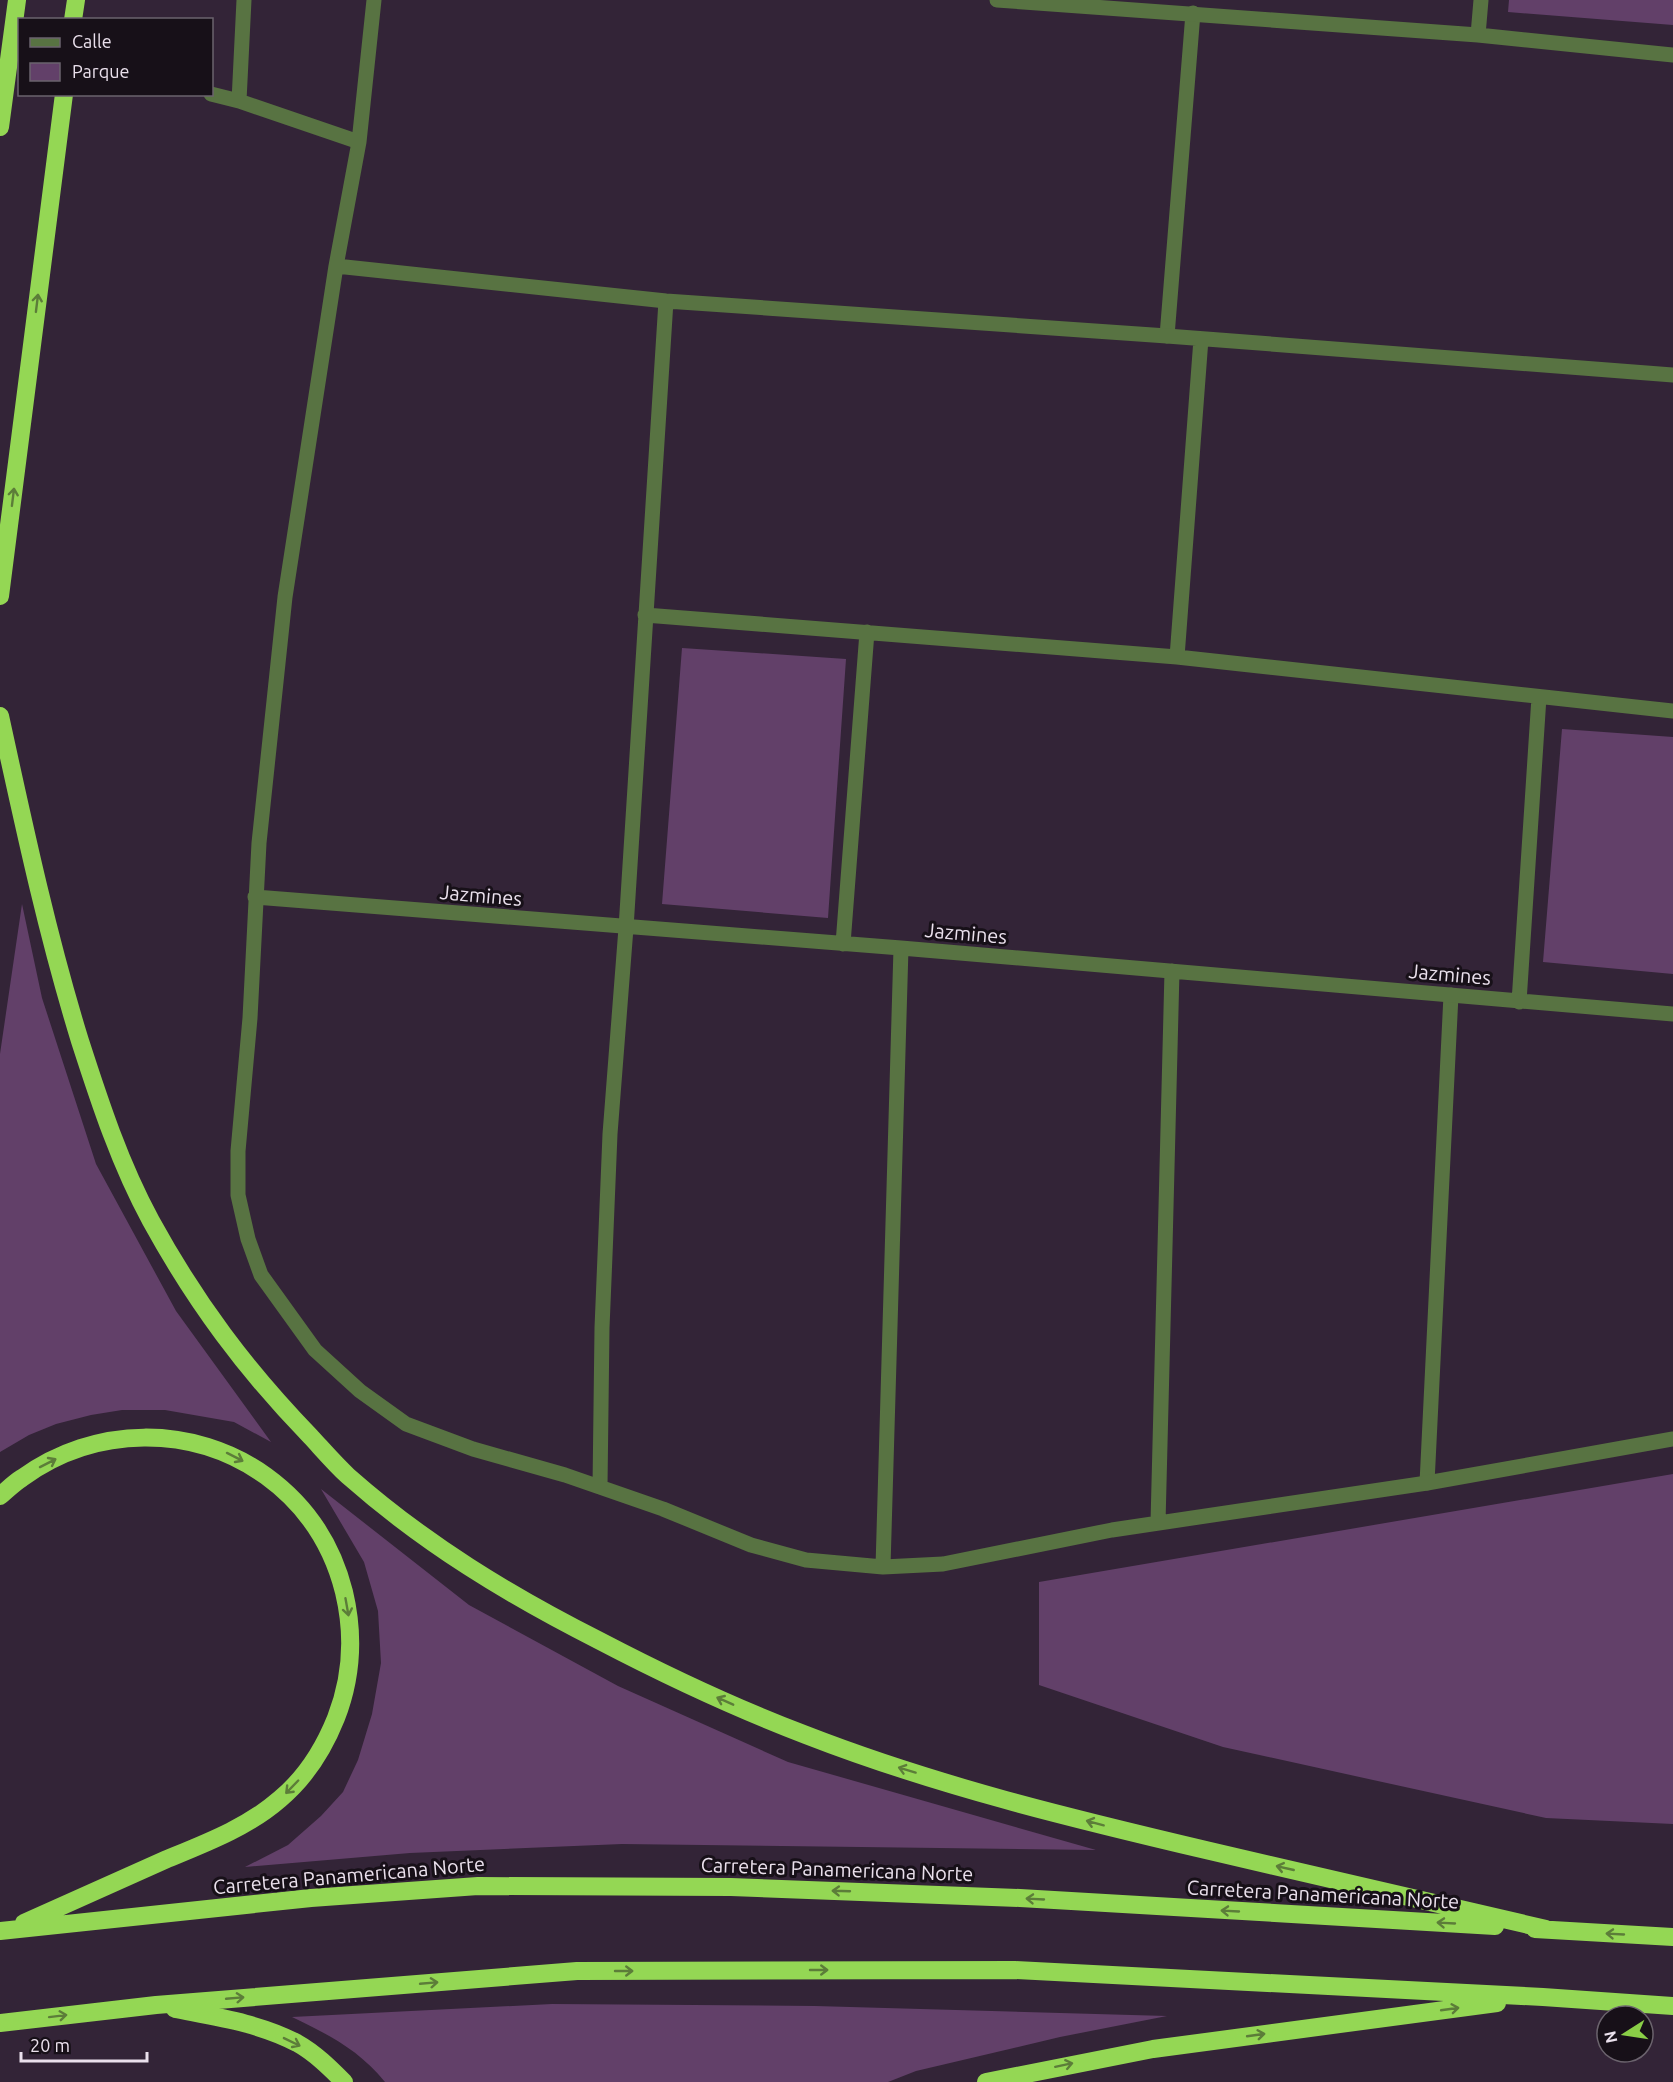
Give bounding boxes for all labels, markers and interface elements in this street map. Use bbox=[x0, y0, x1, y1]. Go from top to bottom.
legend bbox=[18, 18, 213, 96]
text: Calle bbox=[72, 31, 112, 51]
text: Parque bbox=[72, 61, 129, 81]
one-way arrow bbox=[32, 294, 43, 314]
one-way arrow bbox=[7, 487, 18, 507]
street label: Jazmines bbox=[439, 880, 523, 910]
street label: Jazmines bbox=[924, 918, 1008, 948]
street label: Jazmines bbox=[1408, 959, 1492, 989]
one-way arrow bbox=[226, 1452, 244, 1464]
one-way arrow bbox=[38, 1457, 56, 1468]
one-way arrow bbox=[342, 1597, 353, 1617]
one-way arrow bbox=[716, 1695, 735, 1706]
one-way arrow bbox=[898, 1764, 917, 1775]
one-way arrow bbox=[286, 1779, 300, 1794]
one-way arrow bbox=[1086, 1817, 1105, 1829]
street label: Carretera Panamericana Norte bbox=[212, 1852, 486, 1898]
street label: Carretera Panamericana Norte bbox=[700, 1853, 974, 1885]
one-way arrow bbox=[1275, 1862, 1294, 1874]
street label: Carretera Panamericana Norte bbox=[1186, 1875, 1460, 1913]
one-way arrow bbox=[831, 1886, 851, 1897]
one-way arrow bbox=[1026, 1893, 1046, 1904]
one-way arrow bbox=[1221, 1905, 1240, 1916]
one-way arrow bbox=[1436, 1918, 1456, 1929]
one-way arrow bbox=[1605, 1928, 1625, 1939]
one-way arrow bbox=[808, 1964, 828, 1976]
one-way arrow bbox=[613, 1965, 633, 1976]
one-way arrow bbox=[419, 1977, 439, 1988]
one-way arrow bbox=[224, 1992, 244, 2003]
one-way arrow bbox=[1439, 2004, 1459, 2015]
north arrow bbox=[1595, 2004, 1655, 2064]
one-way arrow bbox=[48, 2010, 68, 2021]
scale bar bbox=[21, 2025, 147, 2063]
one-way arrow bbox=[1246, 2029, 1266, 2040]
text: N bbox=[1600, 2029, 1620, 2045]
text: 20 m bbox=[30, 2035, 70, 2055]
one-way arrow bbox=[283, 2037, 301, 2048]
one-way arrow bbox=[1054, 2059, 1073, 2071]

